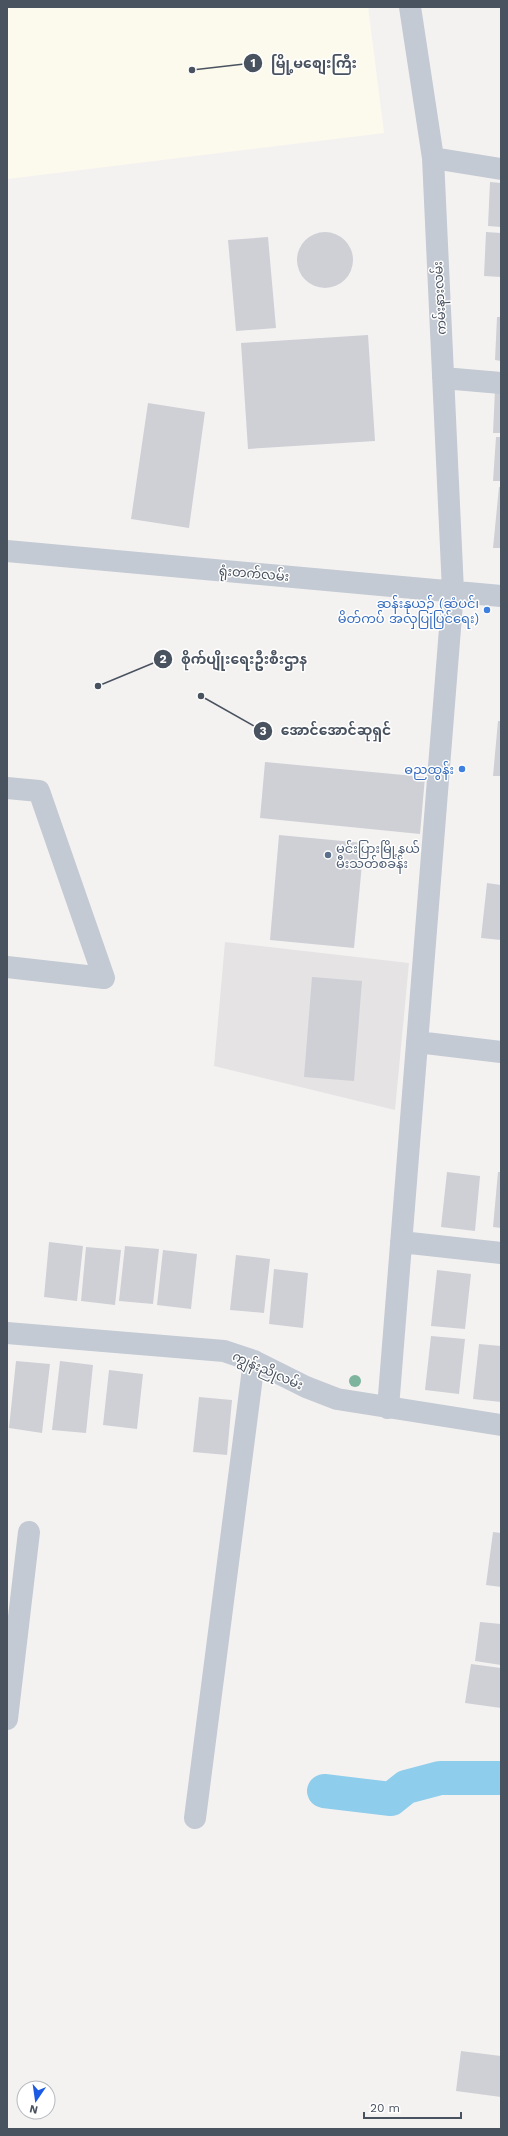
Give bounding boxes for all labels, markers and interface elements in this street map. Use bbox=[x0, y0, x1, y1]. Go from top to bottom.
callout: မြို့မစျေးကြီး bbox=[243, 50, 365, 76]
text: မြို့မစျေးကြီး bbox=[271, 53, 357, 75]
text: 1 bbox=[250, 56, 256, 70]
street label: ကမ်းနားလမ်း bbox=[429, 261, 452, 335]
street label: ရုံးတက်လမ်း bbox=[218, 562, 290, 587]
place label: ဆန်းနုယဉ် (ဆံပင်၊ မိတ်ကပ် အလှပြုပြင်ရေး) bbox=[338, 595, 479, 629]
marker: ဆန်းနုယဉ် (ဆံပင်၊ မိတ်ကပ် အလှပြုပြင်ရေး) bbox=[482, 605, 492, 615]
callout: စိုက်ပျိုးရေးဦးစီးဌာန bbox=[153, 646, 315, 672]
text: စိုက်ပျိုးရေးဦးစီးဌာန bbox=[181, 649, 307, 671]
text: 2 bbox=[159, 652, 167, 666]
callout: အောင်အောင်ဆုရှင် bbox=[253, 718, 400, 744]
text: အောင်အောင်ဆုရှင် bbox=[281, 720, 391, 742]
text: 3 bbox=[259, 724, 267, 738]
place label: ဓညထွန်း bbox=[404, 761, 454, 780]
marker: ဓညထွန်း bbox=[457, 764, 467, 774]
place label: မင်းပြားမြို့နယ် မီးသတ်စခန်း bbox=[336, 840, 420, 874]
marker: မင်းပြားမြို့နယ် မီးသတ်စခန်း bbox=[323, 850, 333, 860]
street label: ကျွန်းညိုလမ်း bbox=[229, 1347, 306, 1396]
north arrow bbox=[16, 2080, 56, 2120]
scale bar bbox=[364, 2094, 461, 2120]
text: 20 m bbox=[370, 2101, 400, 2115]
text: N bbox=[28, 2102, 39, 2117]

